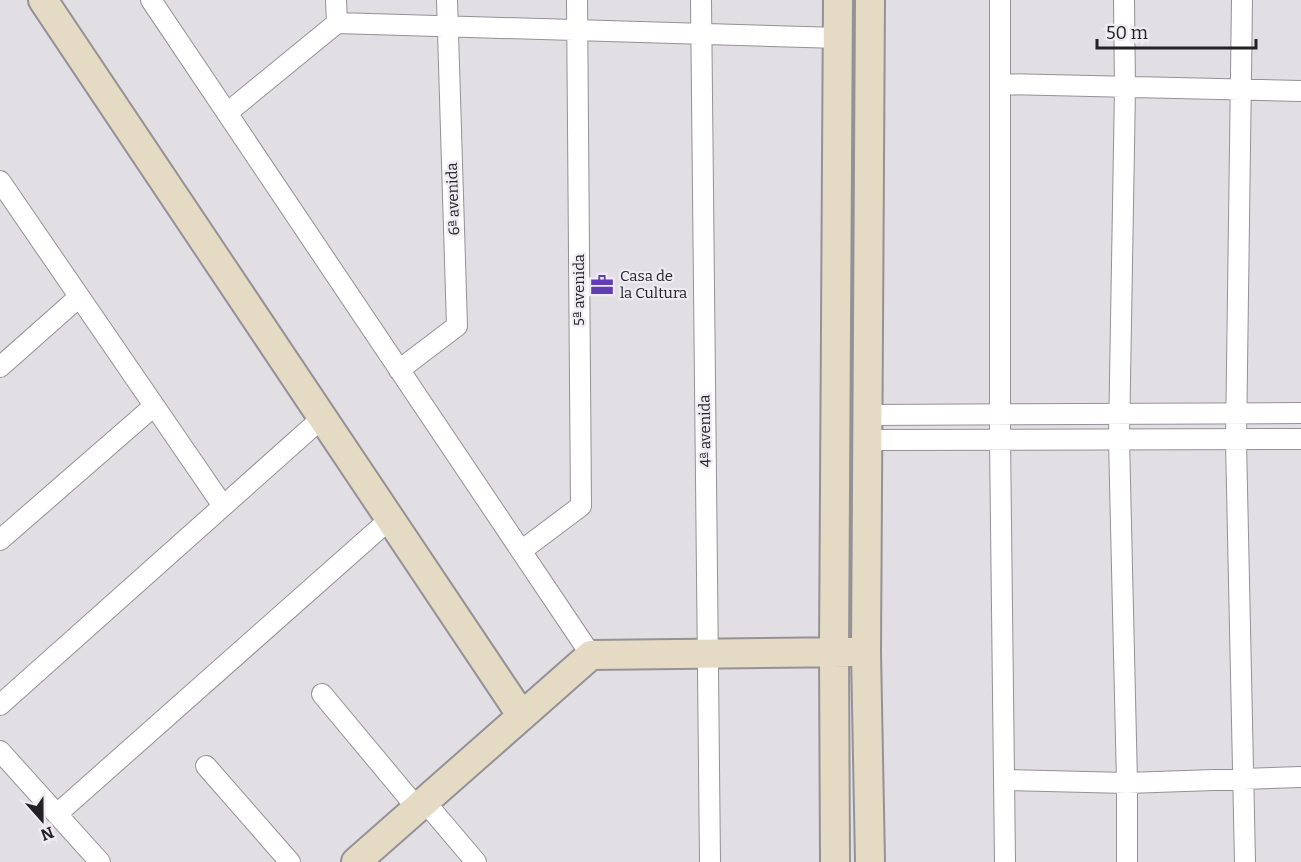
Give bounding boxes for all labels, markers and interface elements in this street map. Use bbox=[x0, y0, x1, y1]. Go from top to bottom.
scale bar bbox=[1097, 12, 1256, 50]
text: 50 m bbox=[1106, 22, 1148, 44]
street label: 6ª avenida bbox=[443, 162, 463, 236]
street label: 5ª avenida bbox=[570, 254, 588, 326]
place label: Casa de la Cultura bbox=[620, 267, 687, 302]
office icon: Casa de la Cultura bbox=[589, 272, 615, 298]
street label: 4ª avenida bbox=[695, 394, 715, 468]
north arrow bbox=[12, 790, 72, 850]
text: N bbox=[38, 822, 56, 845]

